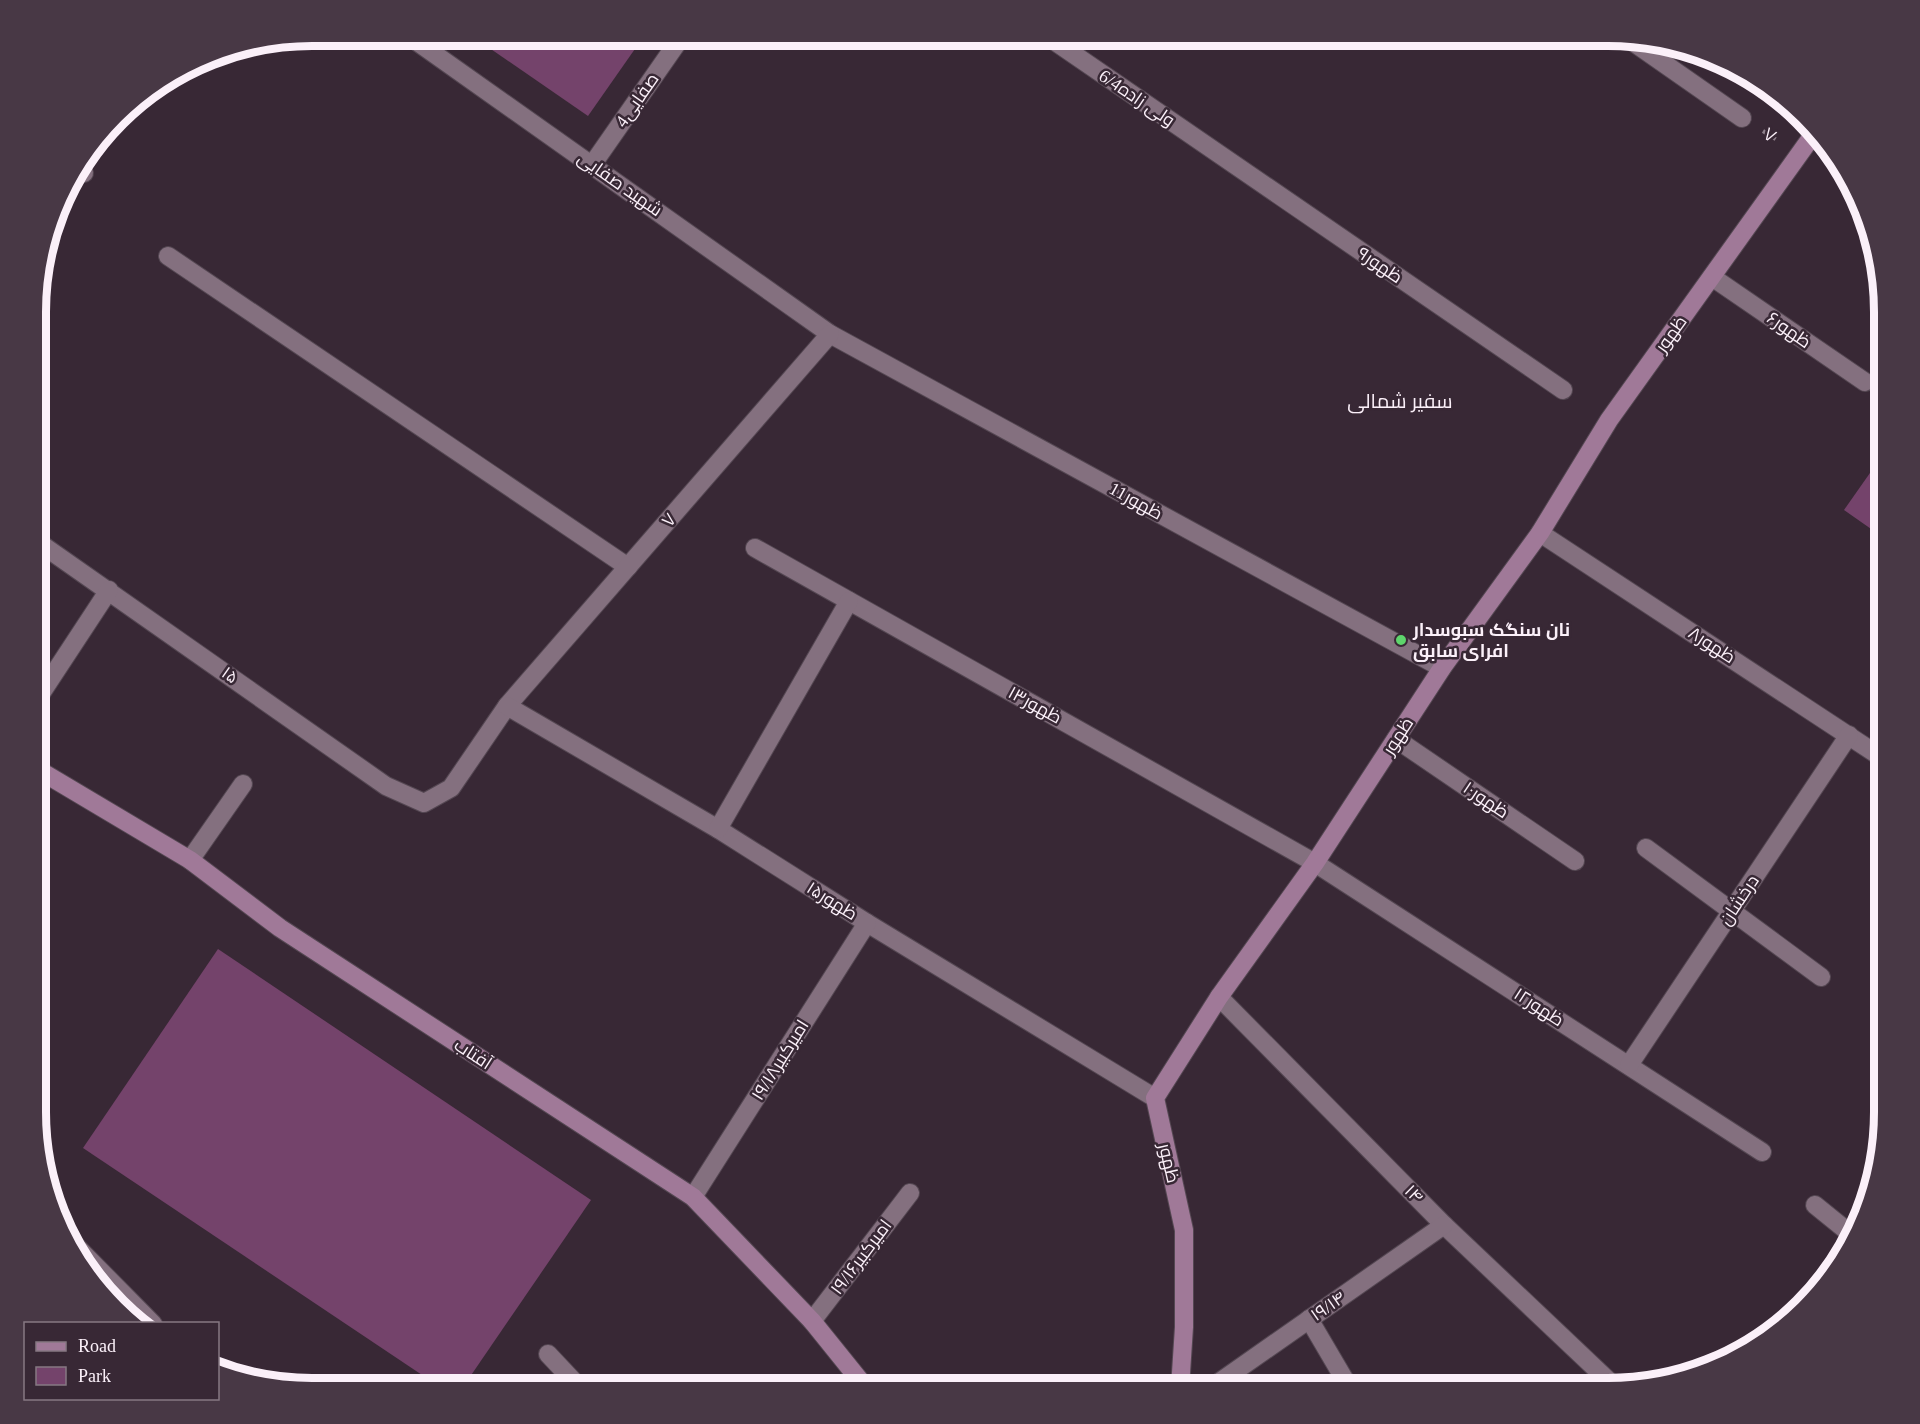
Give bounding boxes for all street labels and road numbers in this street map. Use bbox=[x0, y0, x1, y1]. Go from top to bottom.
street label: 6/4ولی زاده bbox=[1095, 65, 1179, 131]
street label: 4صفایی bbox=[611, 69, 664, 131]
street label: ۷ bbox=[1760, 124, 1780, 146]
street label: شهید صفایی bbox=[573, 148, 666, 221]
street label: ظهور۹ bbox=[1353, 243, 1406, 288]
street label: ظهور۶ bbox=[1763, 308, 1815, 353]
street label: ظهور bbox=[1650, 312, 1692, 358]
street label: 11ظهور bbox=[1105, 478, 1166, 525]
street label: ۷ bbox=[658, 509, 680, 531]
street label: ظهور۸ bbox=[1684, 623, 1739, 668]
street label: ۱۵ bbox=[218, 662, 242, 688]
street label: ظهور۱۳ bbox=[1004, 682, 1065, 729]
street label: ظهور bbox=[1378, 714, 1418, 760]
street label: ظهور۱۰ bbox=[1459, 778, 1513, 823]
street label: درخشان bbox=[1715, 871, 1764, 929]
street label: ظهور۱۵ bbox=[803, 878, 861, 925]
street label: ظهور۱۲ bbox=[1510, 984, 1568, 1031]
street label: امیرکبیر۱۹/۱۸ bbox=[747, 1016, 813, 1104]
street label: آفتاب bbox=[451, 1035, 496, 1074]
street label: ظهور bbox=[1154, 1140, 1183, 1185]
street label: ۱۴ bbox=[1401, 1181, 1427, 1207]
street label: امیرکبیر۱۹/۱۶ bbox=[826, 1216, 896, 1299]
street label: ۱۹/۱۴ bbox=[1307, 1287, 1349, 1325]

